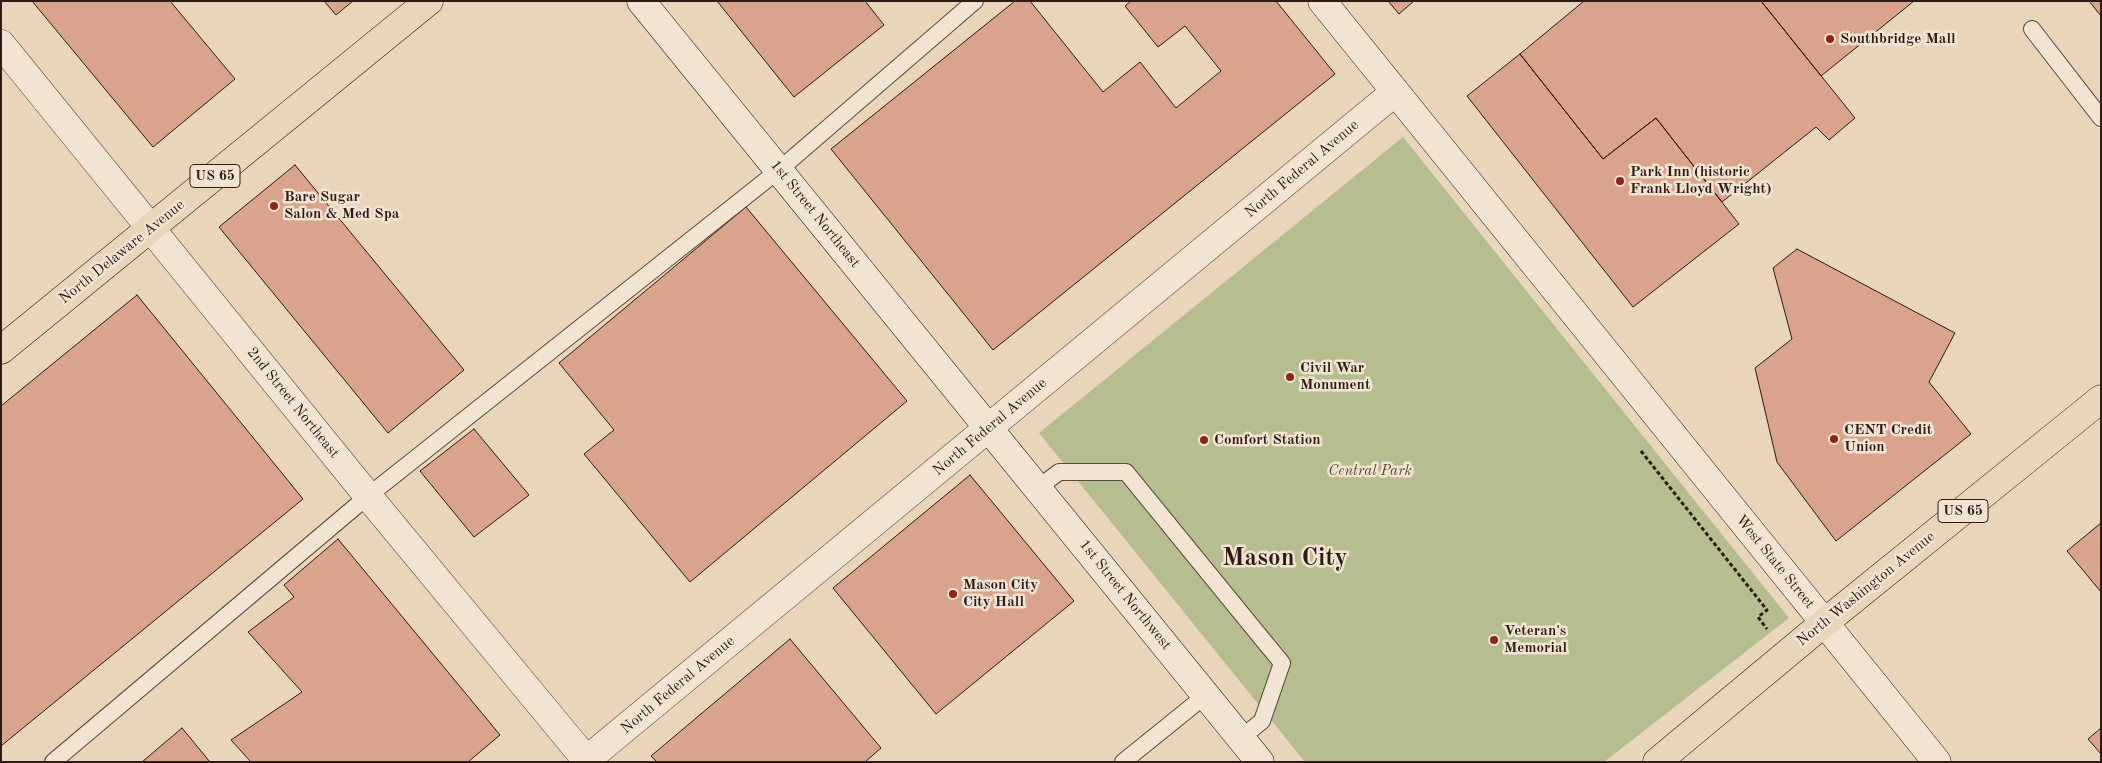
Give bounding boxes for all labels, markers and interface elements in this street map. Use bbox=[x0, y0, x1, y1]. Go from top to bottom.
place label: Southbridge Mall bbox=[1840, 30, 1956, 48]
marker: Southbridge Mall bbox=[1824, 33, 1836, 45]
street label: North Federal Avenue bbox=[1241, 116, 1363, 222]
street label: 1st Street Northeast bbox=[766, 157, 864, 271]
place label: Park Inn (historic Frank Lloyd Wright) bbox=[1630, 163, 1772, 198]
road number: US 65 bbox=[190, 165, 240, 188]
marker: Park Inn (historic Frank Lloyd Wright) bbox=[1614, 175, 1626, 187]
place label: Bare Sugar Salon & Med Spa bbox=[284, 188, 399, 223]
street label: North Delaware Avenue bbox=[56, 196, 188, 308]
marker: Bare Sugar Salon & Med Spa bbox=[268, 200, 280, 212]
street label: 2nd Street Northeast bbox=[243, 344, 343, 462]
place label: Civil War Monument bbox=[1300, 359, 1370, 394]
marker: Civil War Monument bbox=[1284, 371, 1296, 383]
street label: North Federal Avenue bbox=[929, 374, 1051, 480]
place label: CENT Credit Union bbox=[1844, 421, 1932, 456]
place label: Comfort Station bbox=[1214, 431, 1321, 449]
marker: CENT Credit Union bbox=[1828, 433, 1840, 445]
marker: Comfort Station bbox=[1198, 434, 1210, 446]
park label: Central Park bbox=[1328, 462, 1412, 480]
road number: US 65 bbox=[1938, 500, 1988, 522]
street label: West State Street bbox=[1732, 511, 1818, 613]
street label: North Washington Avenue bbox=[1793, 528, 1939, 650]
street label: 1st Street Northwest bbox=[1075, 536, 1175, 654]
district label: Mason City bbox=[1222, 543, 1348, 573]
place label: Mason City City Hall bbox=[963, 576, 1038, 611]
marker: Mason City City Hall bbox=[947, 588, 959, 600]
place label: Veteran's Memorial bbox=[1504, 622, 1567, 657]
street label: North Federal Avenue bbox=[617, 632, 739, 738]
marker: Veteran's Memorial bbox=[1488, 634, 1500, 646]

